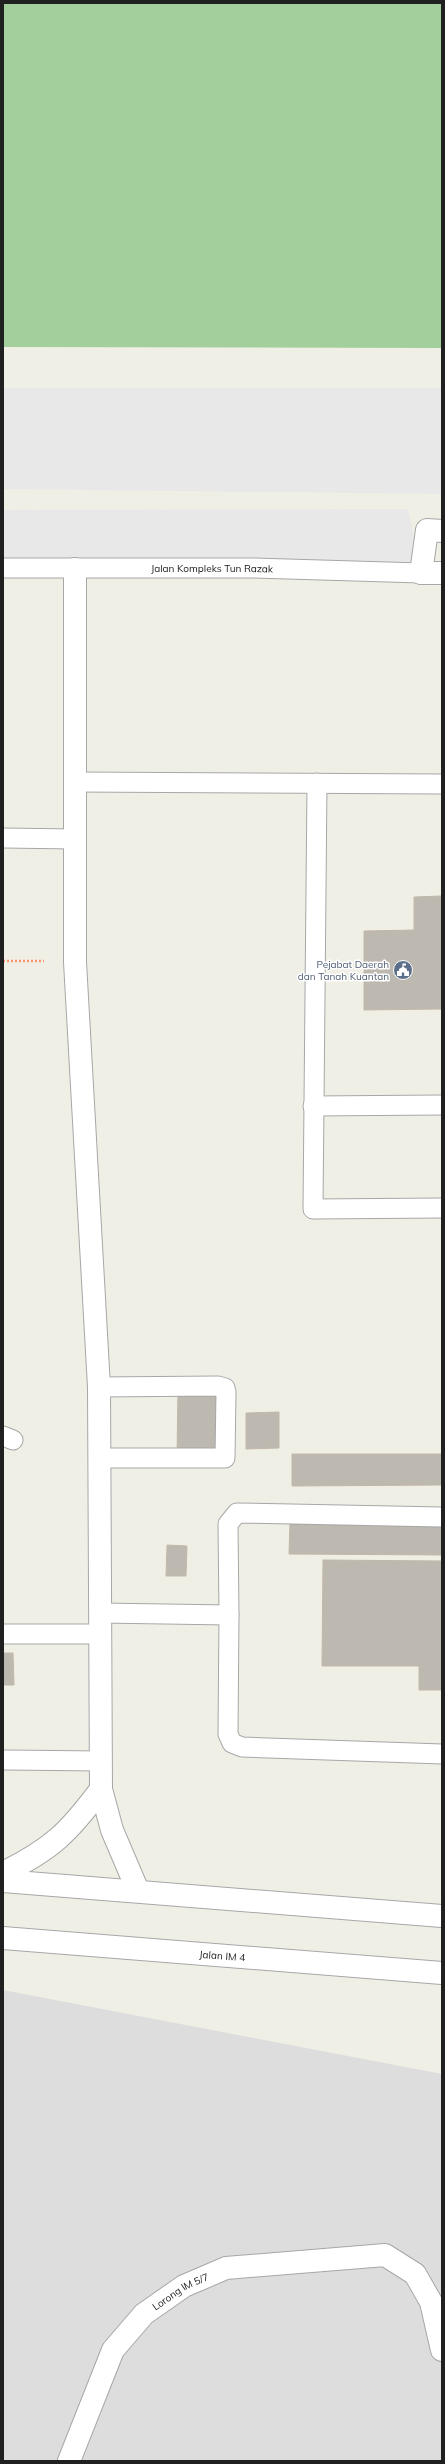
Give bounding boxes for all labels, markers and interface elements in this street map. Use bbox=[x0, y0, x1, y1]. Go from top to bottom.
street label: Jalan Kompleks Tun Razak bbox=[151, 561, 274, 575]
place label: Pejabat Daerah dan Tanah Kuantan bbox=[298, 958, 389, 983]
public building icon: Pejabat Daerah dan Tanah Kuantan bbox=[392, 959, 414, 981]
street label: Jalan IM 4 bbox=[199, 1947, 246, 1964]
street label: Lorong IM 5/7 bbox=[150, 2270, 211, 2313]

